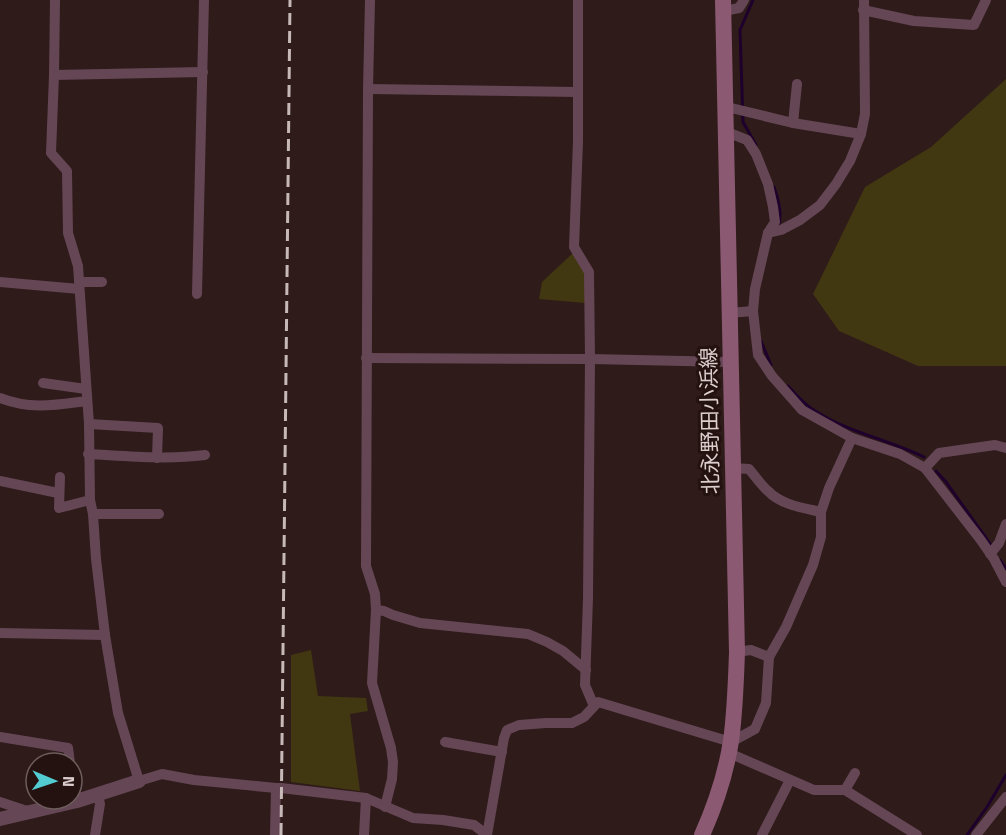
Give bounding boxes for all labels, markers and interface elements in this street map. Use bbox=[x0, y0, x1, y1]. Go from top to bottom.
street label: 北永野田小浜線 bbox=[692, 347, 726, 495]
north arrow bbox=[24, 751, 84, 811]
text: N bbox=[57, 776, 81, 787]

